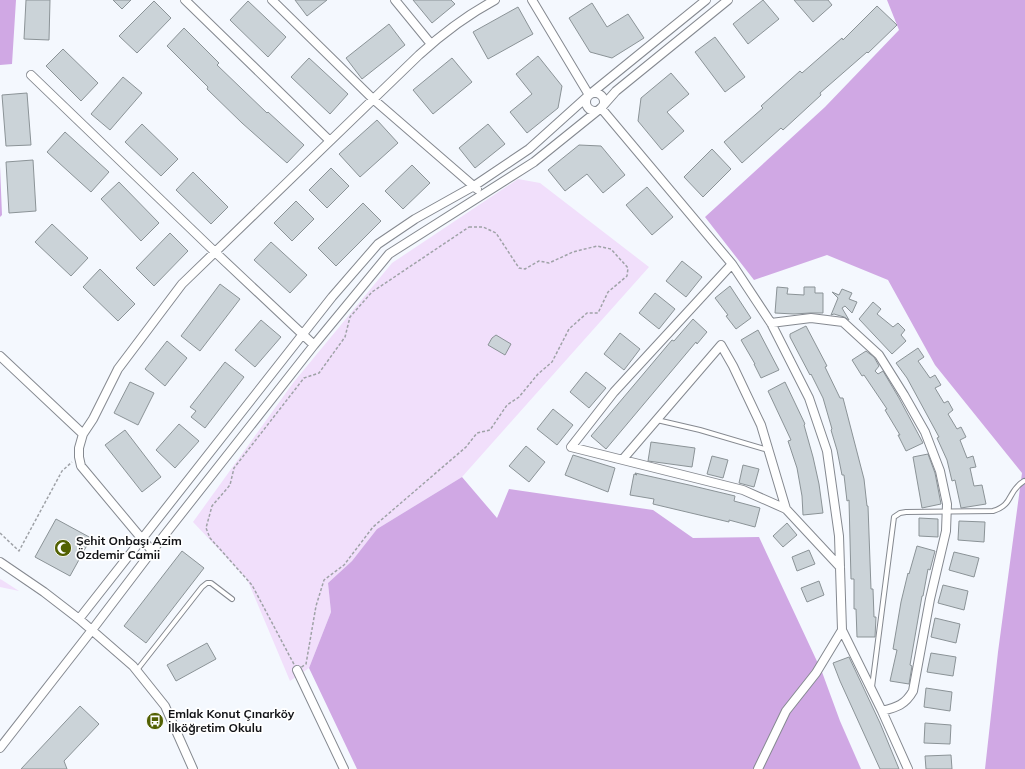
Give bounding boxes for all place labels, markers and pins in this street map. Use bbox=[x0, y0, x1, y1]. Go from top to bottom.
place label: Şehit Onbaşı Azim Özdemir Camii bbox=[76, 533, 182, 562]
mosque icon: Şehit Onbaşı Azim Özdemir Camii bbox=[53, 538, 73, 558]
place label: Emlak Konut Çınarköy İlköğretim Okulu bbox=[168, 706, 295, 735]
bus stop icon: Emlak Konut Çınarköy İlköğretim Okulu bbox=[145, 711, 165, 731]

